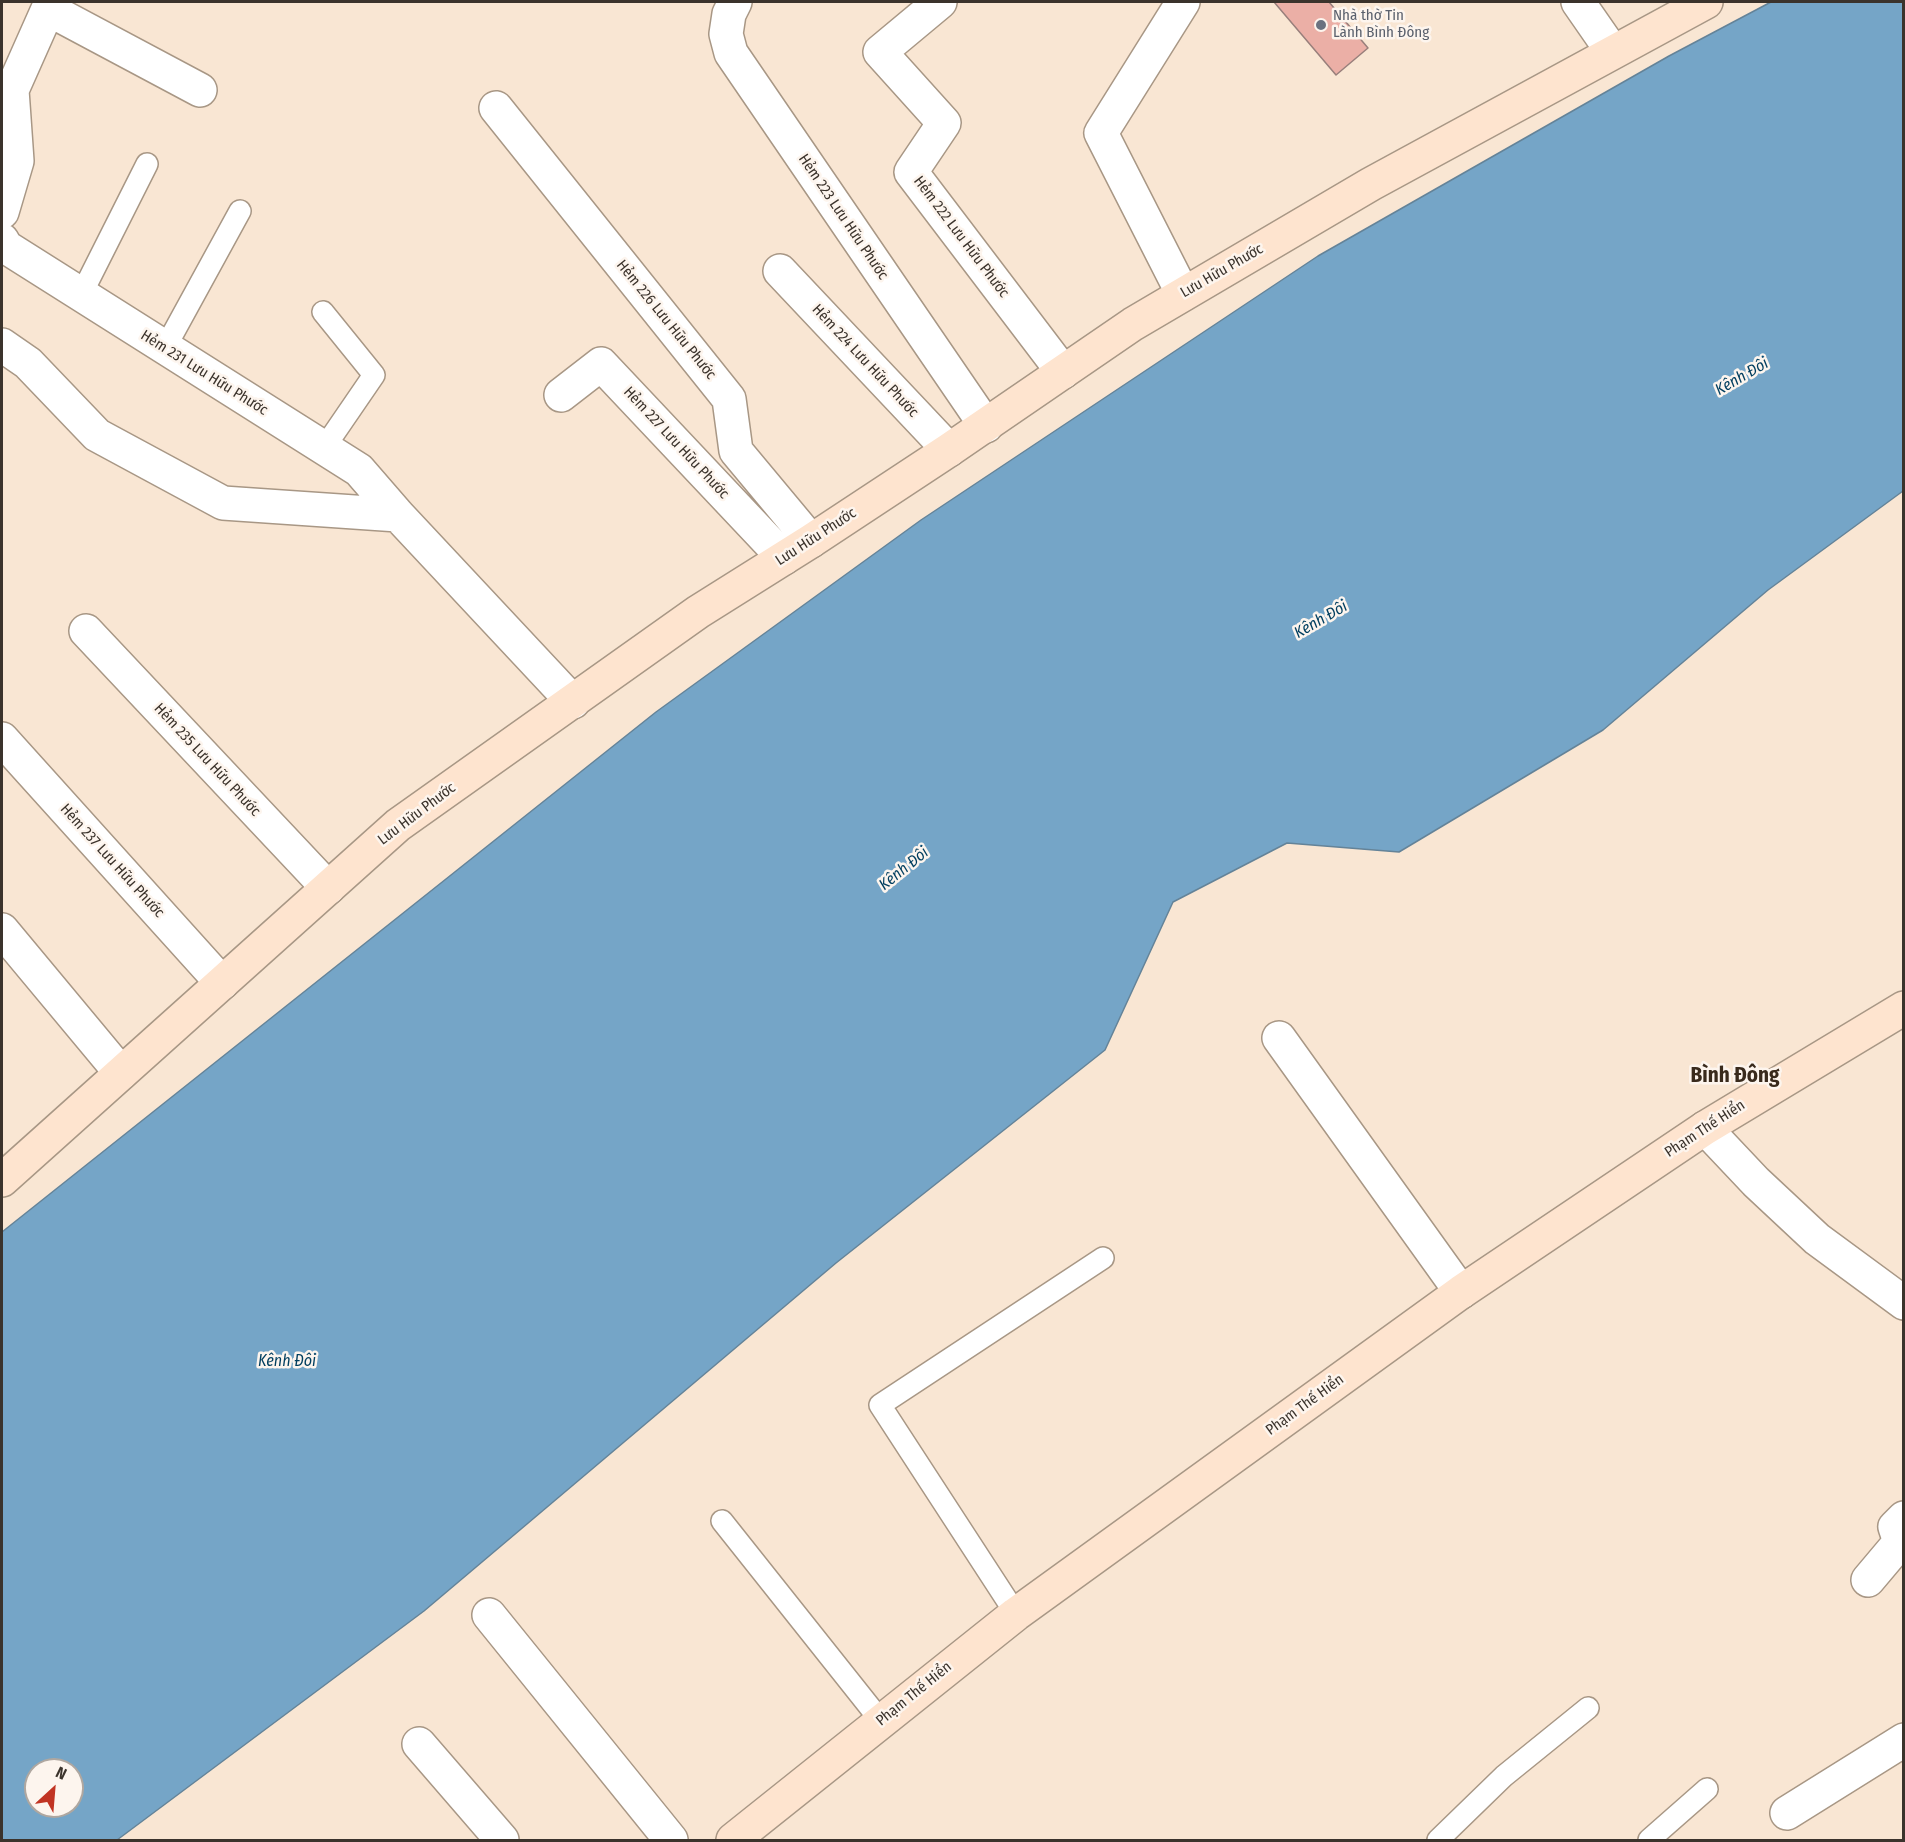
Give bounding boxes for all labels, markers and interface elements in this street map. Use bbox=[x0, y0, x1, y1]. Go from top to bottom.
place label: Nhà thờ Tin Lành Bình Đông bbox=[1333, 7, 1429, 42]
marker: Nhà thờ Tin Lành Bình Đông bbox=[1314, 18, 1328, 32]
street label: Hẻm 223 Lưu Hữu Phước bbox=[794, 151, 892, 283]
street label: Hẻm 222 Lưu Hữu Phước bbox=[909, 173, 1013, 301]
street label: Lưu Hữu Phước bbox=[1177, 240, 1267, 302]
street label: Hẻm 226 Lưu Hữu Phước bbox=[612, 257, 720, 383]
street label: Hẻm 224 Lưu Hữu Phước bbox=[808, 301, 922, 421]
street label: Hẻm 231 Lưu Hữu Phước bbox=[137, 327, 271, 419]
water label: Kênh Đôi bbox=[1712, 354, 1772, 400]
street label: Hẻm 227 Lưu Hữu Phước bbox=[619, 383, 733, 503]
street label: Lưu Hữu Phước bbox=[772, 504, 860, 570]
water label: Kênh Đôi bbox=[1291, 597, 1351, 643]
street label: Hẻm 235 Lưu Hữu Phước bbox=[150, 700, 264, 820]
street label: Lưu Hữu Phước bbox=[375, 779, 459, 849]
street label: Hẻm 237 Lưu Hữu Phước bbox=[56, 800, 168, 922]
water label: Kênh Đôi bbox=[875, 843, 933, 895]
district label: Bình Đông bbox=[1690, 1063, 1780, 1089]
street label: Phạm Thế Hiển bbox=[1662, 1096, 1748, 1162]
water label: Kênh Đôi bbox=[258, 1352, 316, 1372]
street label: Phạm Thế Hiển bbox=[1263, 1371, 1347, 1439]
street label: Phạm Thế Hiển bbox=[873, 1658, 955, 1730]
north arrow bbox=[24, 1758, 84, 1818]
text: N bbox=[53, 1763, 70, 1784]

